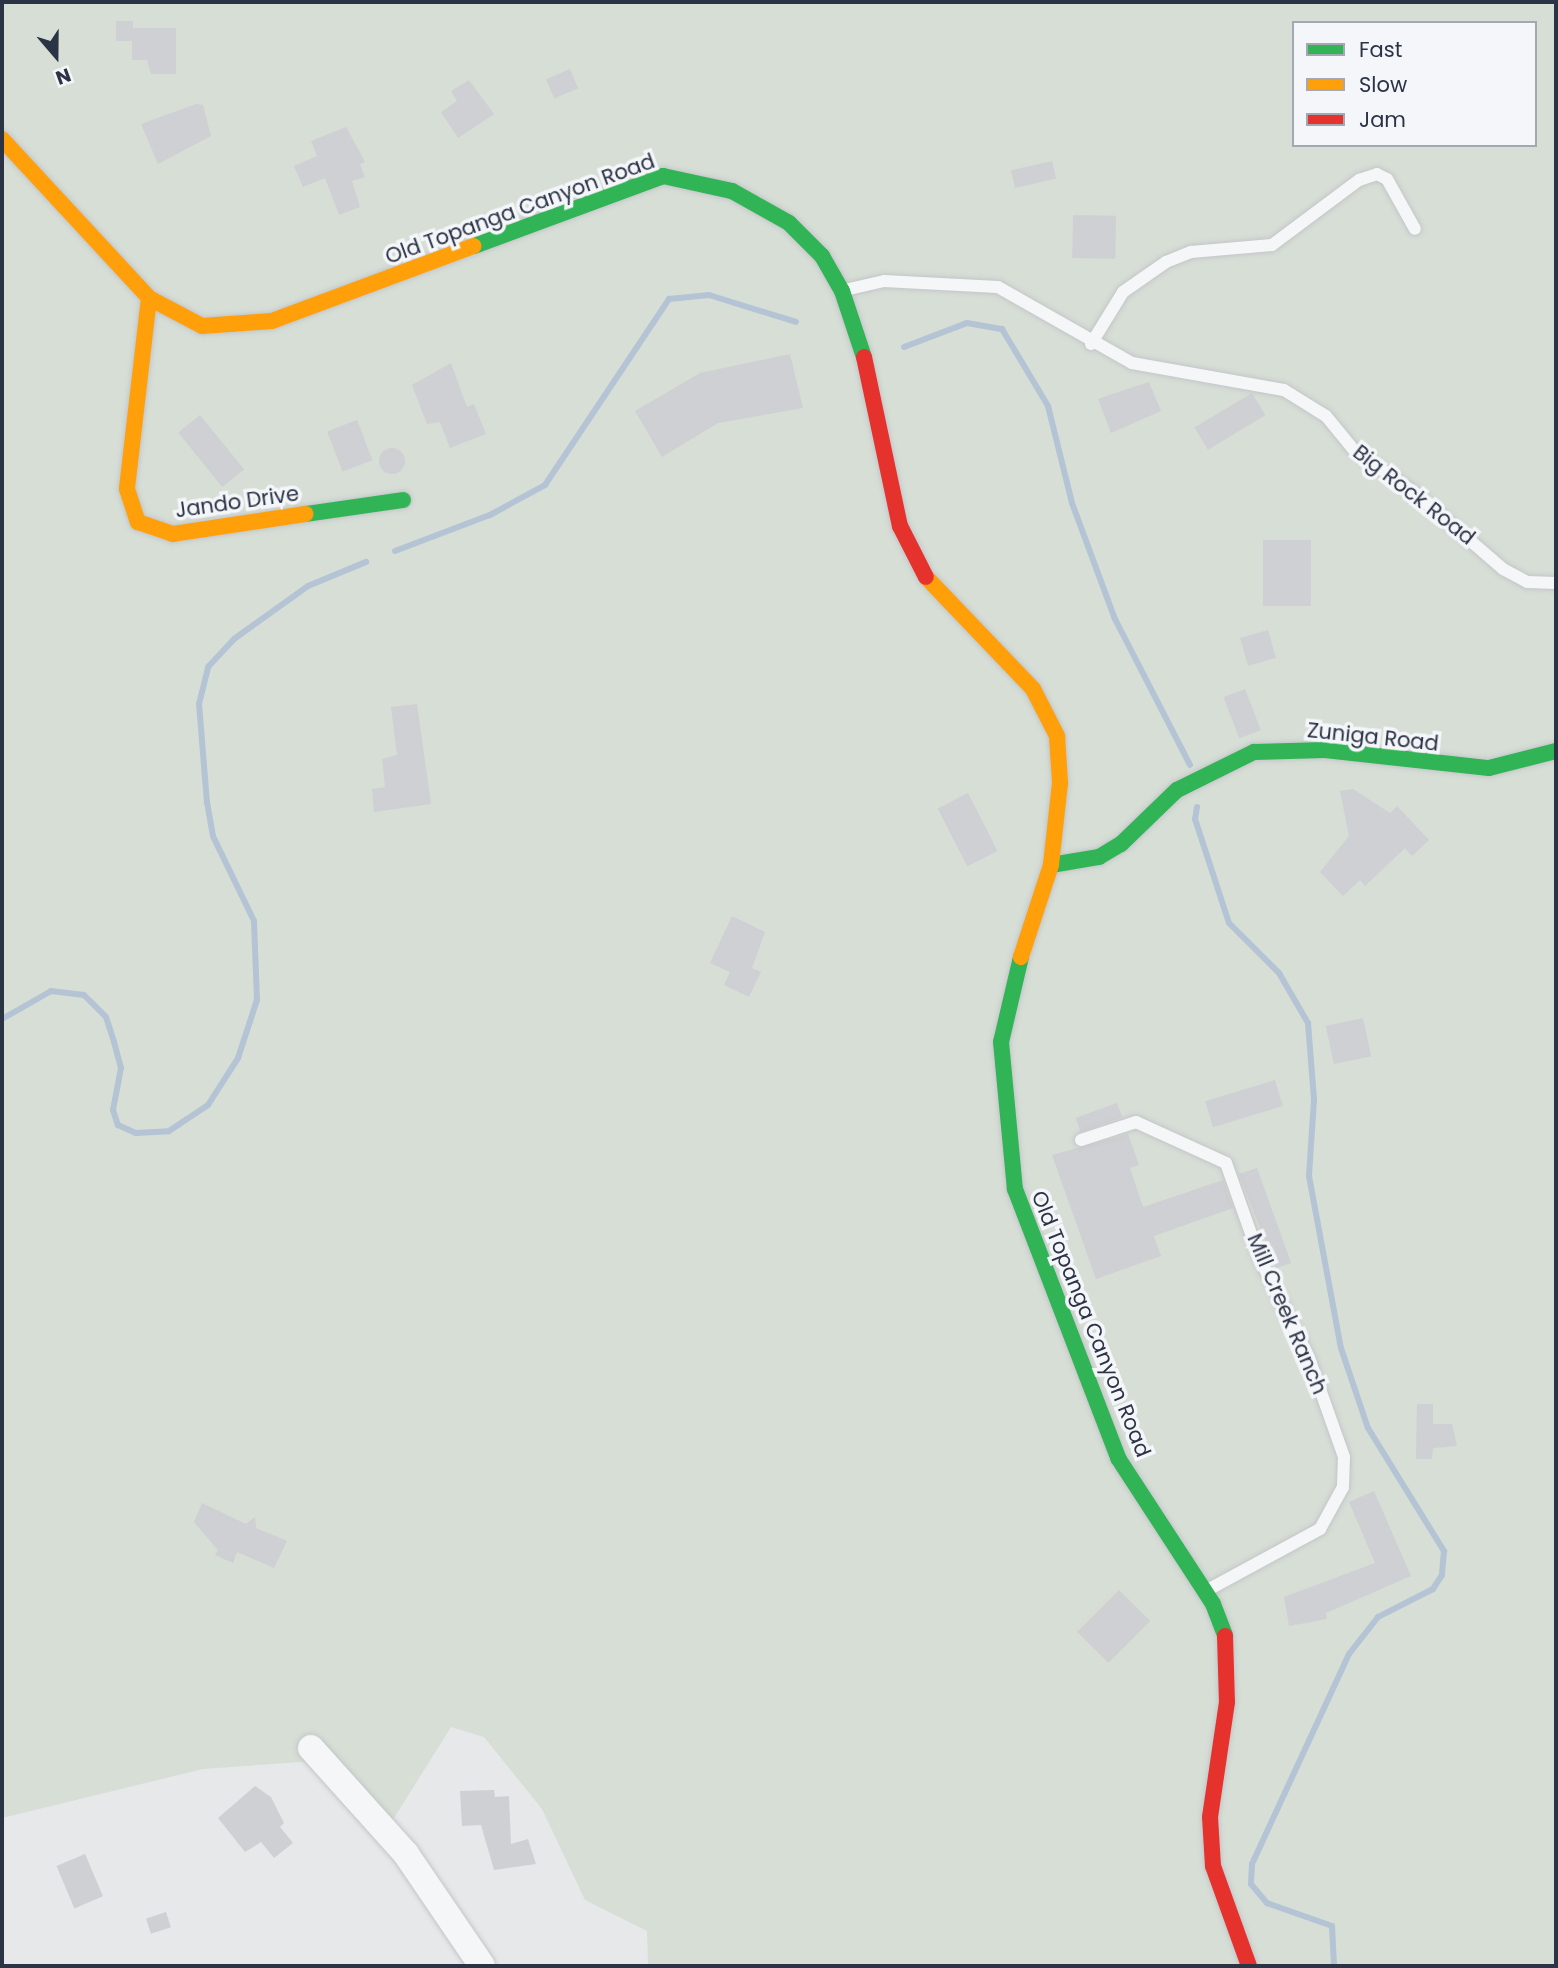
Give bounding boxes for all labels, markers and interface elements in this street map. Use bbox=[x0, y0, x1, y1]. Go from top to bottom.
north arrow bbox=[21, 21, 91, 91]
legend bbox=[1292, 21, 1537, 147]
text: Fast bbox=[1359, 35, 1402, 64]
text: N bbox=[52, 61, 75, 91]
text: Slow bbox=[1359, 70, 1407, 99]
text: Jam bbox=[1359, 105, 1406, 134]
street label: Old Topanga Canyon Road bbox=[382, 148, 658, 270]
street label: Big Rock Road bbox=[1348, 440, 1480, 550]
street label: Jando Drive bbox=[174, 481, 300, 523]
street label: Zuniga Road bbox=[1306, 718, 1440, 756]
street label: Old Topanga Canyon Road bbox=[1026, 1187, 1156, 1461]
street label: Mill Creek Ranch bbox=[1242, 1230, 1332, 1398]

